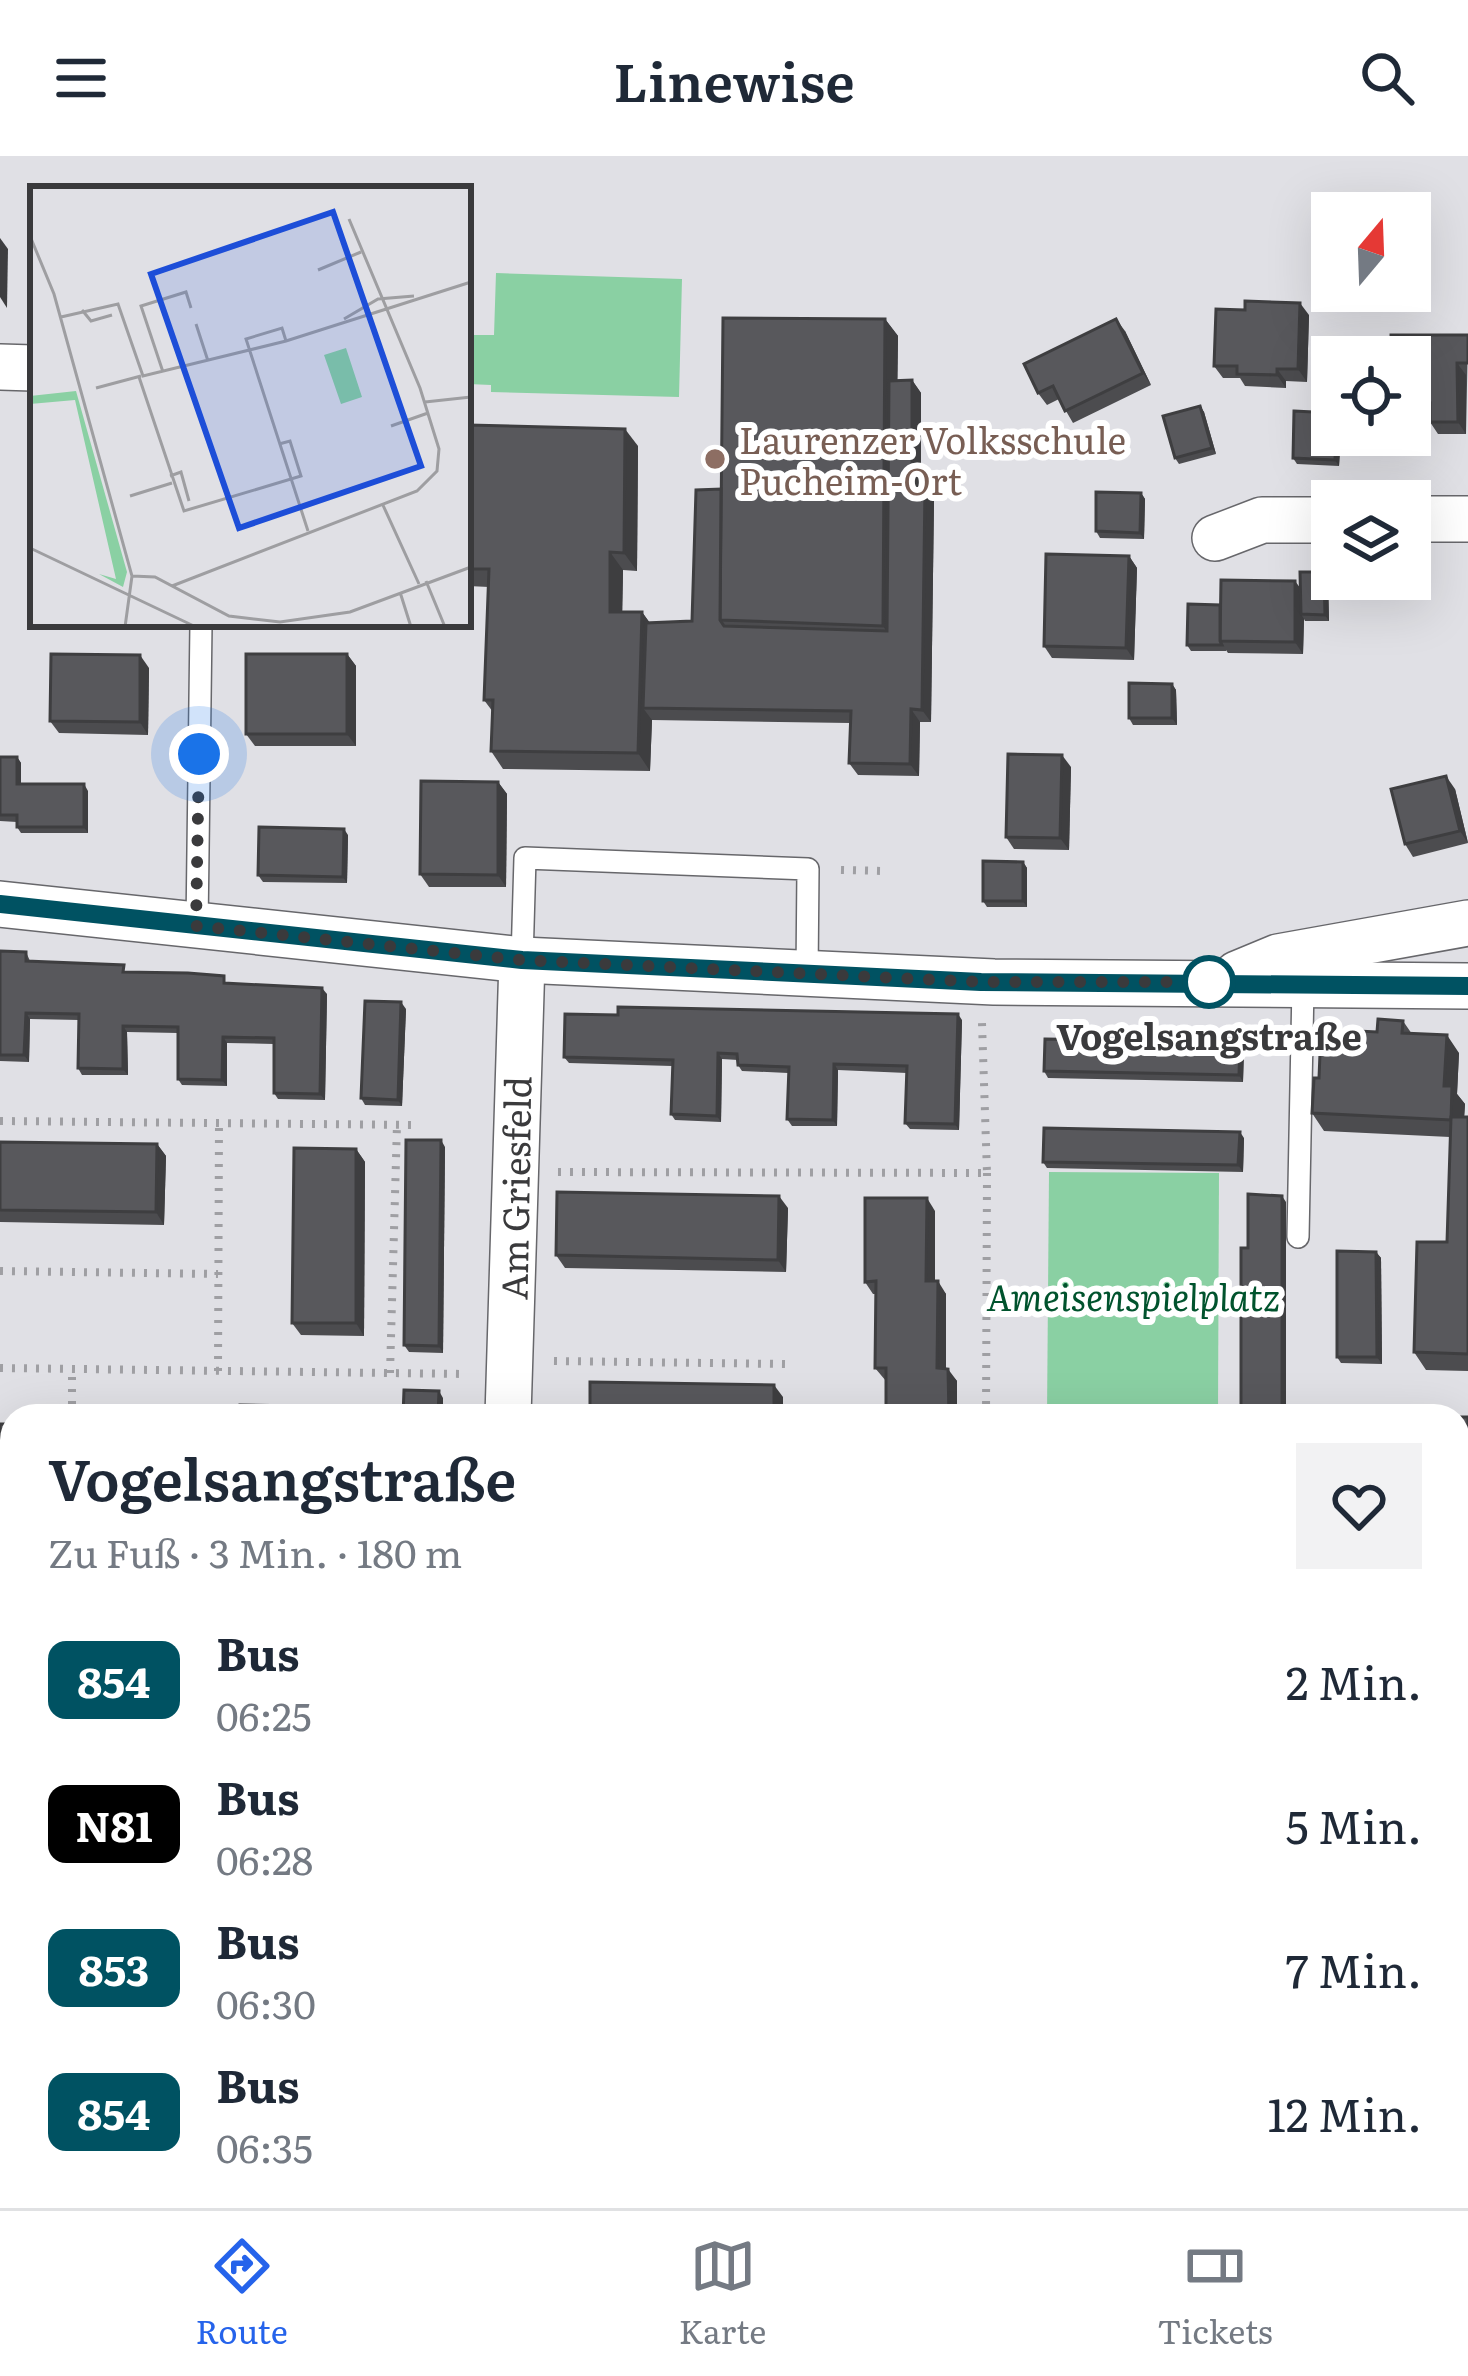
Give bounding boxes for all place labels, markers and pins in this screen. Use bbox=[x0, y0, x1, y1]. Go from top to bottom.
place label: Laurenzer Volksschule Pucheim-Ort bbox=[739, 412, 1126, 506]
marker: Laurenzer Volksschule Pucheim-Ort bbox=[702, 446, 728, 472]
marker: Vogelsangstraße bbox=[1184, 957, 1234, 1007]
place label: Vogelsangstraße bbox=[1056, 1008, 1362, 1061]

